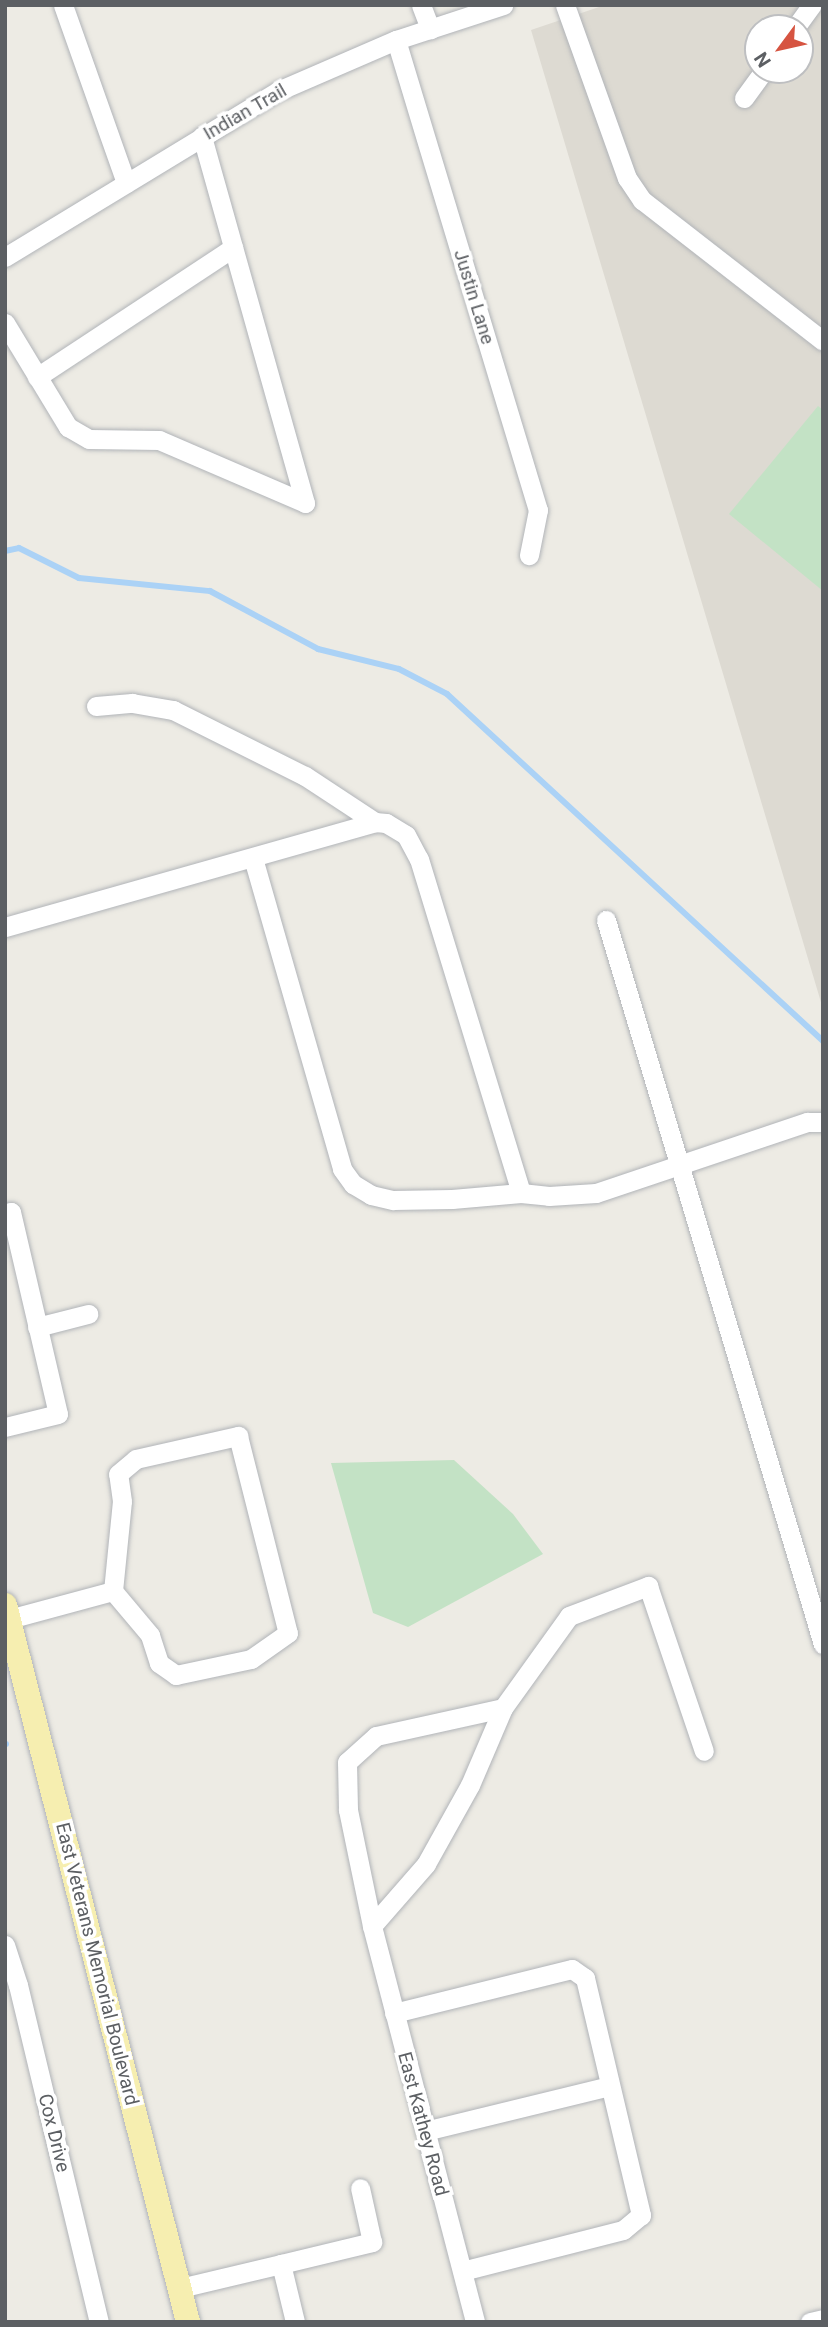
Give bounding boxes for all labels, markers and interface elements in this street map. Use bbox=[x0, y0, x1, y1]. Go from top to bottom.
north arrow bbox=[744, 14, 814, 84]
text: N bbox=[749, 48, 776, 72]
street label: Indian Trail bbox=[199, 79, 291, 145]
street label: Justin Lane bbox=[449, 247, 499, 347]
street label: East Veterans Memorial Boulevard bbox=[51, 1820, 143, 2108]
street label: East Kathey Road bbox=[393, 2050, 453, 2198]
street label: Cox Drive bbox=[33, 2092, 75, 2174]

